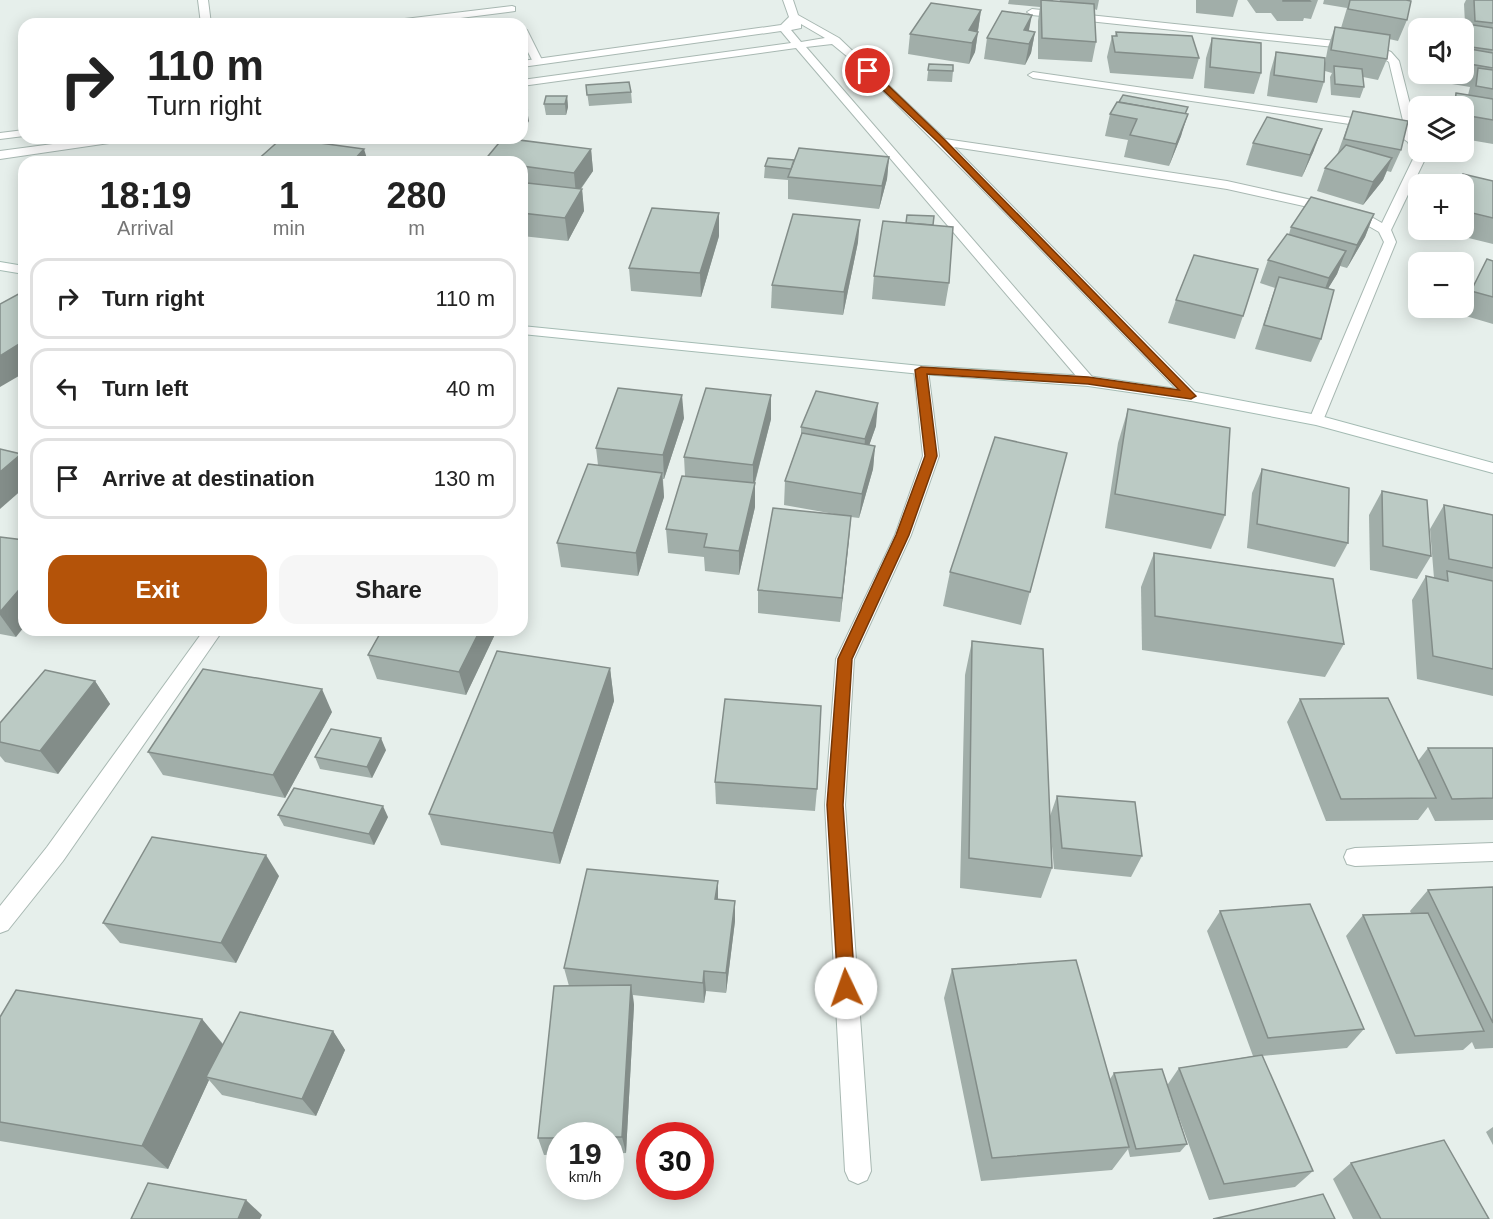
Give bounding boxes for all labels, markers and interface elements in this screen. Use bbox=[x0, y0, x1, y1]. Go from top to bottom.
map controls bbox=[1408, 18, 1474, 318]
button: sound bbox=[1408, 18, 1474, 84]
icon: right bbox=[48, 42, 126, 120]
text: 110 m bbox=[147, 42, 264, 89]
pin bbox=[842, 45, 893, 96]
icon: arrive bbox=[851, 54, 884, 87]
text: Turn right bbox=[147, 91, 262, 121]
button: layers bbox=[1408, 96, 1474, 162]
button: + bbox=[1408, 174, 1474, 240]
text: 18:19 bbox=[99, 175, 191, 216]
text: 1 bbox=[279, 175, 299, 216]
text: 280 bbox=[386, 175, 447, 216]
text: Arrival bbox=[117, 217, 174, 239]
text: min bbox=[273, 217, 305, 239]
text: m bbox=[408, 217, 425, 239]
button: − bbox=[1408, 252, 1474, 318]
icon: right bbox=[51, 282, 84, 315]
text: Turn right bbox=[102, 286, 204, 311]
text: 110 m bbox=[435, 286, 495, 311]
icon: left bbox=[51, 372, 84, 405]
text: Turn left bbox=[102, 376, 188, 401]
text: 40 m bbox=[446, 376, 495, 401]
icon: arrive bbox=[51, 462, 84, 495]
text: Arrive at destination bbox=[102, 466, 315, 491]
text: 130 m bbox=[434, 466, 495, 491]
button: Exit bbox=[48, 555, 267, 624]
button: Share bbox=[279, 555, 498, 624]
position arrow bbox=[814, 956, 878, 1020]
speed limit sign: 30 bbox=[636, 1122, 714, 1200]
text: 19 bbox=[568, 1137, 602, 1170]
text: km/h bbox=[569, 1168, 601, 1185]

